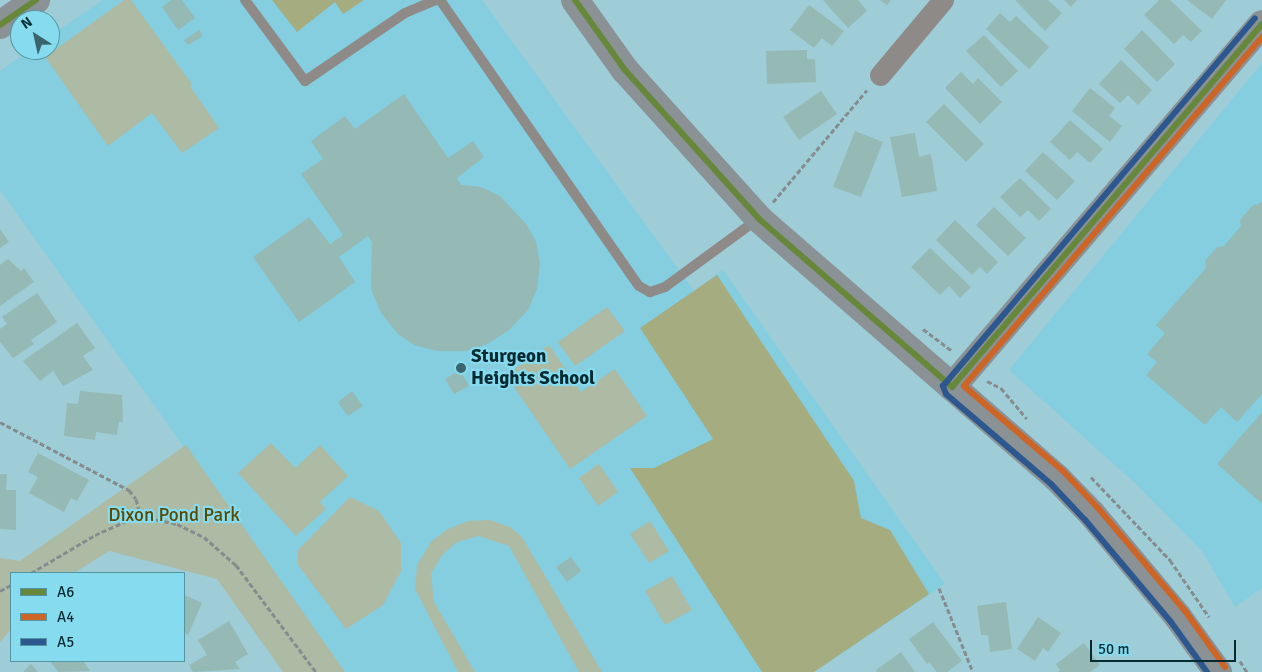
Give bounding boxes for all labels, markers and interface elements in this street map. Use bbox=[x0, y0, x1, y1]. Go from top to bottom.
north arrow bbox=[10, 10, 60, 60]
text: N bbox=[18, 13, 36, 33]
place label: Sturgeon Heights School bbox=[471, 346, 595, 390]
marker: Sturgeon Heights School bbox=[455, 362, 467, 374]
park label: Dixon Pond Park bbox=[108, 505, 240, 527]
legend bbox=[10, 572, 185, 662]
text: A6 bbox=[57, 583, 74, 601]
text: A4 bbox=[57, 608, 74, 626]
scale bar bbox=[1092, 630, 1238, 662]
text: A5 bbox=[57, 633, 74, 651]
text: 50 m bbox=[1098, 640, 1129, 658]

